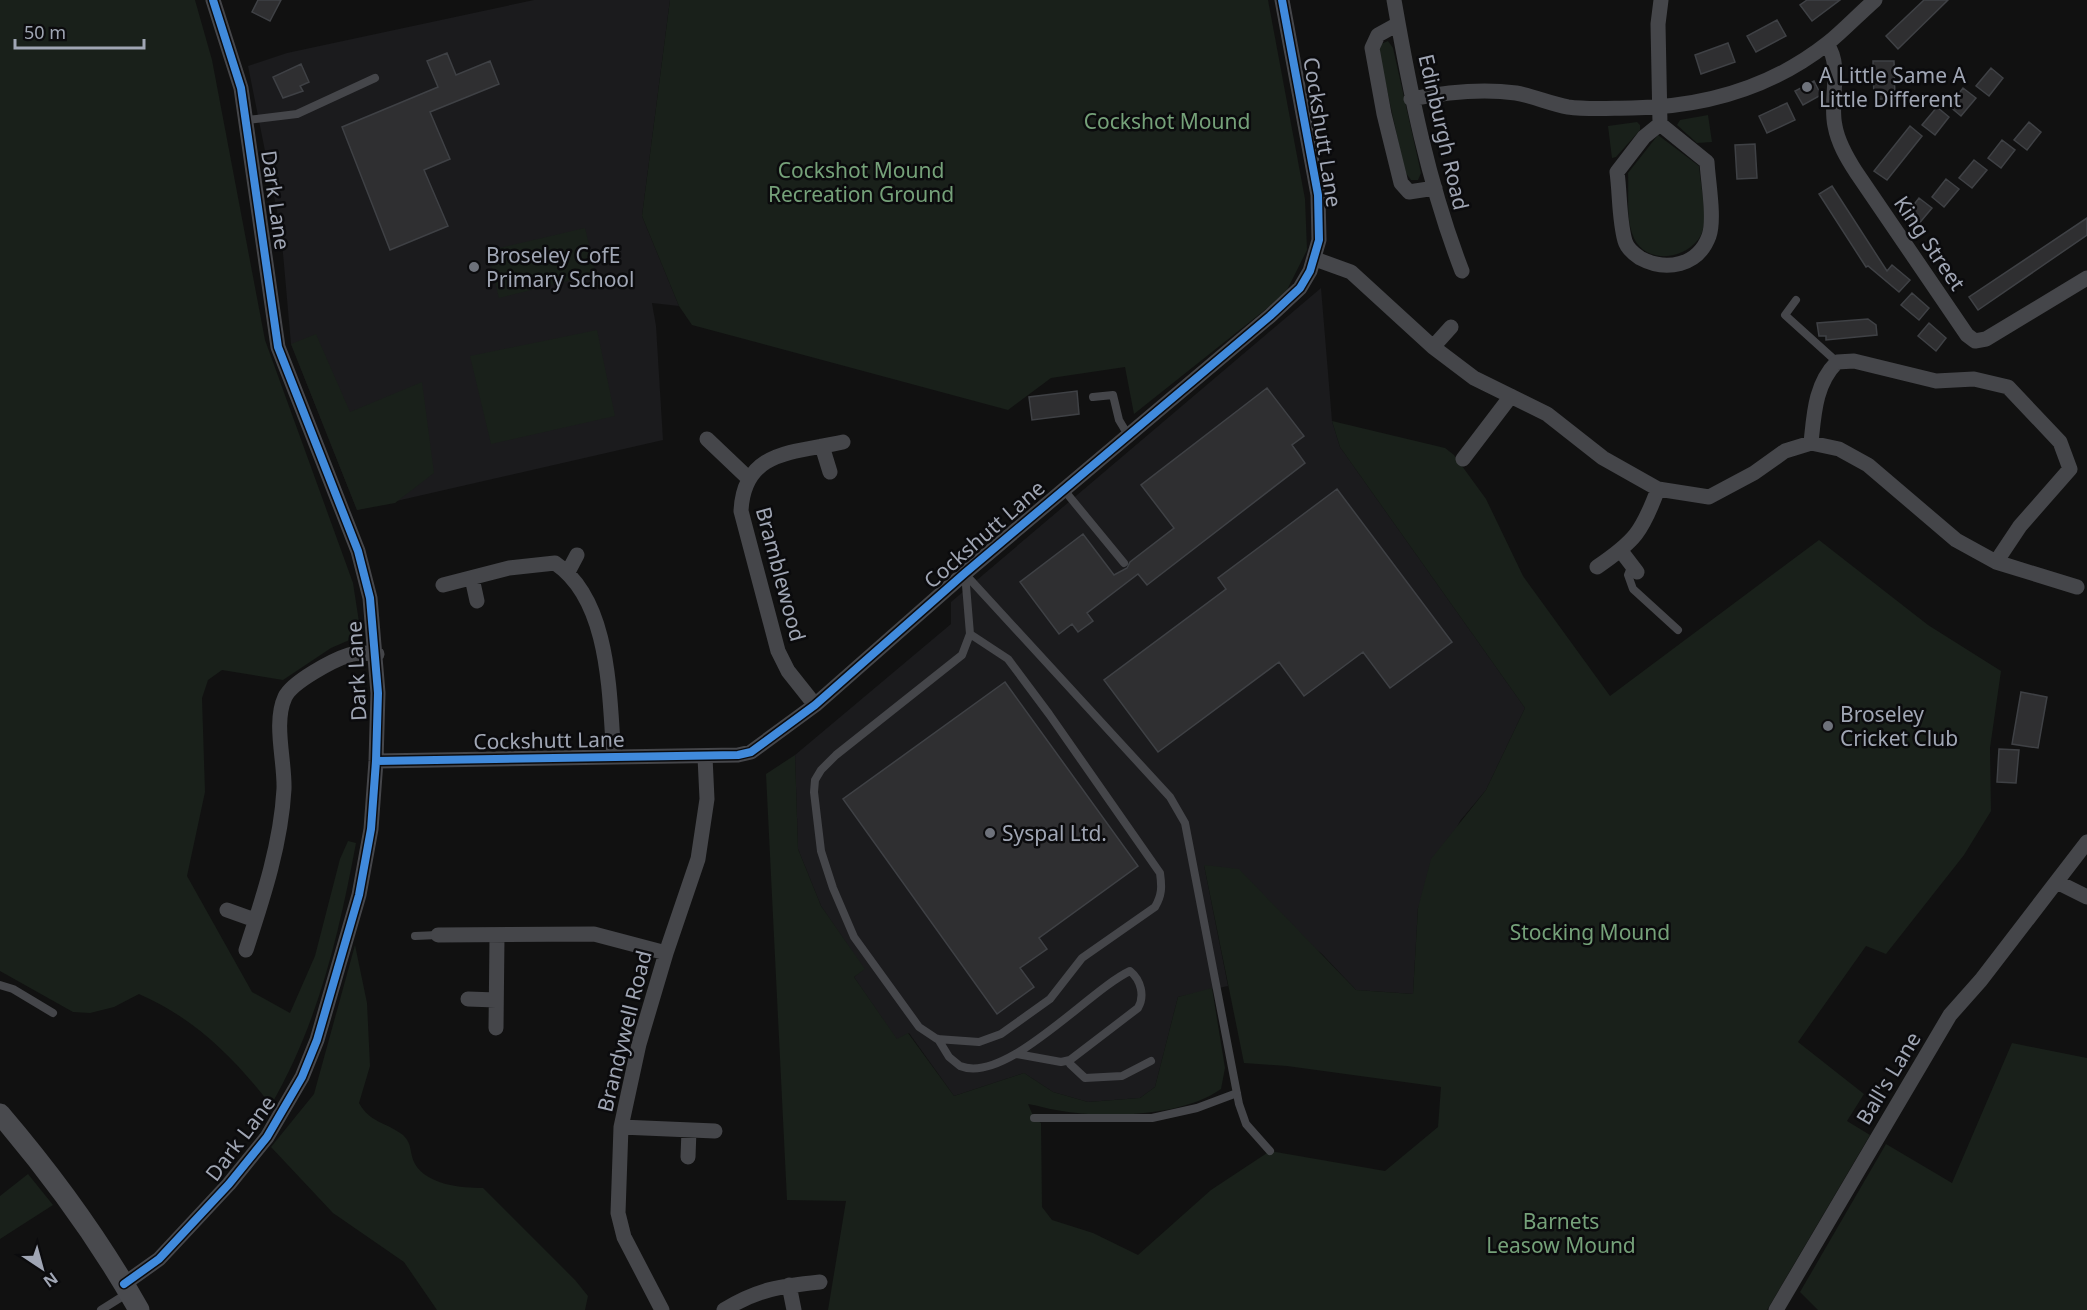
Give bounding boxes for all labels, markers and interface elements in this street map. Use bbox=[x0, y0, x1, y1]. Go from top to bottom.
scale bar bbox=[15, 12, 144, 50]
text: 50 m bbox=[24, 20, 66, 44]
street label: Edinburgh Road bbox=[1412, 51, 1476, 213]
street label: Cockshutt Lane bbox=[1297, 55, 1349, 209]
place label: A Little Same A Little Different bbox=[1819, 61, 1966, 113]
marker: A Little Same A Little Different bbox=[1800, 80, 1814, 94]
park label: Cockshot Mound bbox=[1084, 107, 1250, 135]
street label: Dark Lane bbox=[255, 148, 297, 252]
park label: Cockshot Mound Recreation Ground bbox=[768, 156, 954, 208]
street label: King Street bbox=[1888, 190, 1972, 296]
place label: Broseley CofE Primary School bbox=[486, 241, 634, 293]
marker: Broseley CofE Primary School bbox=[467, 260, 481, 274]
street label: Cockshutt Lane bbox=[918, 474, 1050, 594]
street label: Bramblewood bbox=[750, 504, 812, 644]
street label: Dark Lane bbox=[339, 620, 373, 722]
place label: Broseley Cricket Club bbox=[1840, 700, 1958, 752]
marker: Broseley Cricket Club bbox=[1821, 719, 1835, 733]
street label: Cockshutt Lane bbox=[473, 725, 625, 755]
place label: Syspal Ltd. bbox=[1002, 819, 1107, 847]
marker: Syspal Ltd. bbox=[983, 826, 997, 840]
park label: Stocking Mound bbox=[1510, 918, 1670, 946]
street label: Brandywell Road bbox=[590, 947, 658, 1115]
street label: Ball's Lane bbox=[1849, 1026, 1927, 1130]
street label: Dark Lane bbox=[199, 1090, 281, 1186]
park label: Barnets Leasow Mound bbox=[1486, 1207, 1636, 1259]
north arrow bbox=[12, 1238, 72, 1298]
text: N bbox=[39, 1267, 63, 1293]

